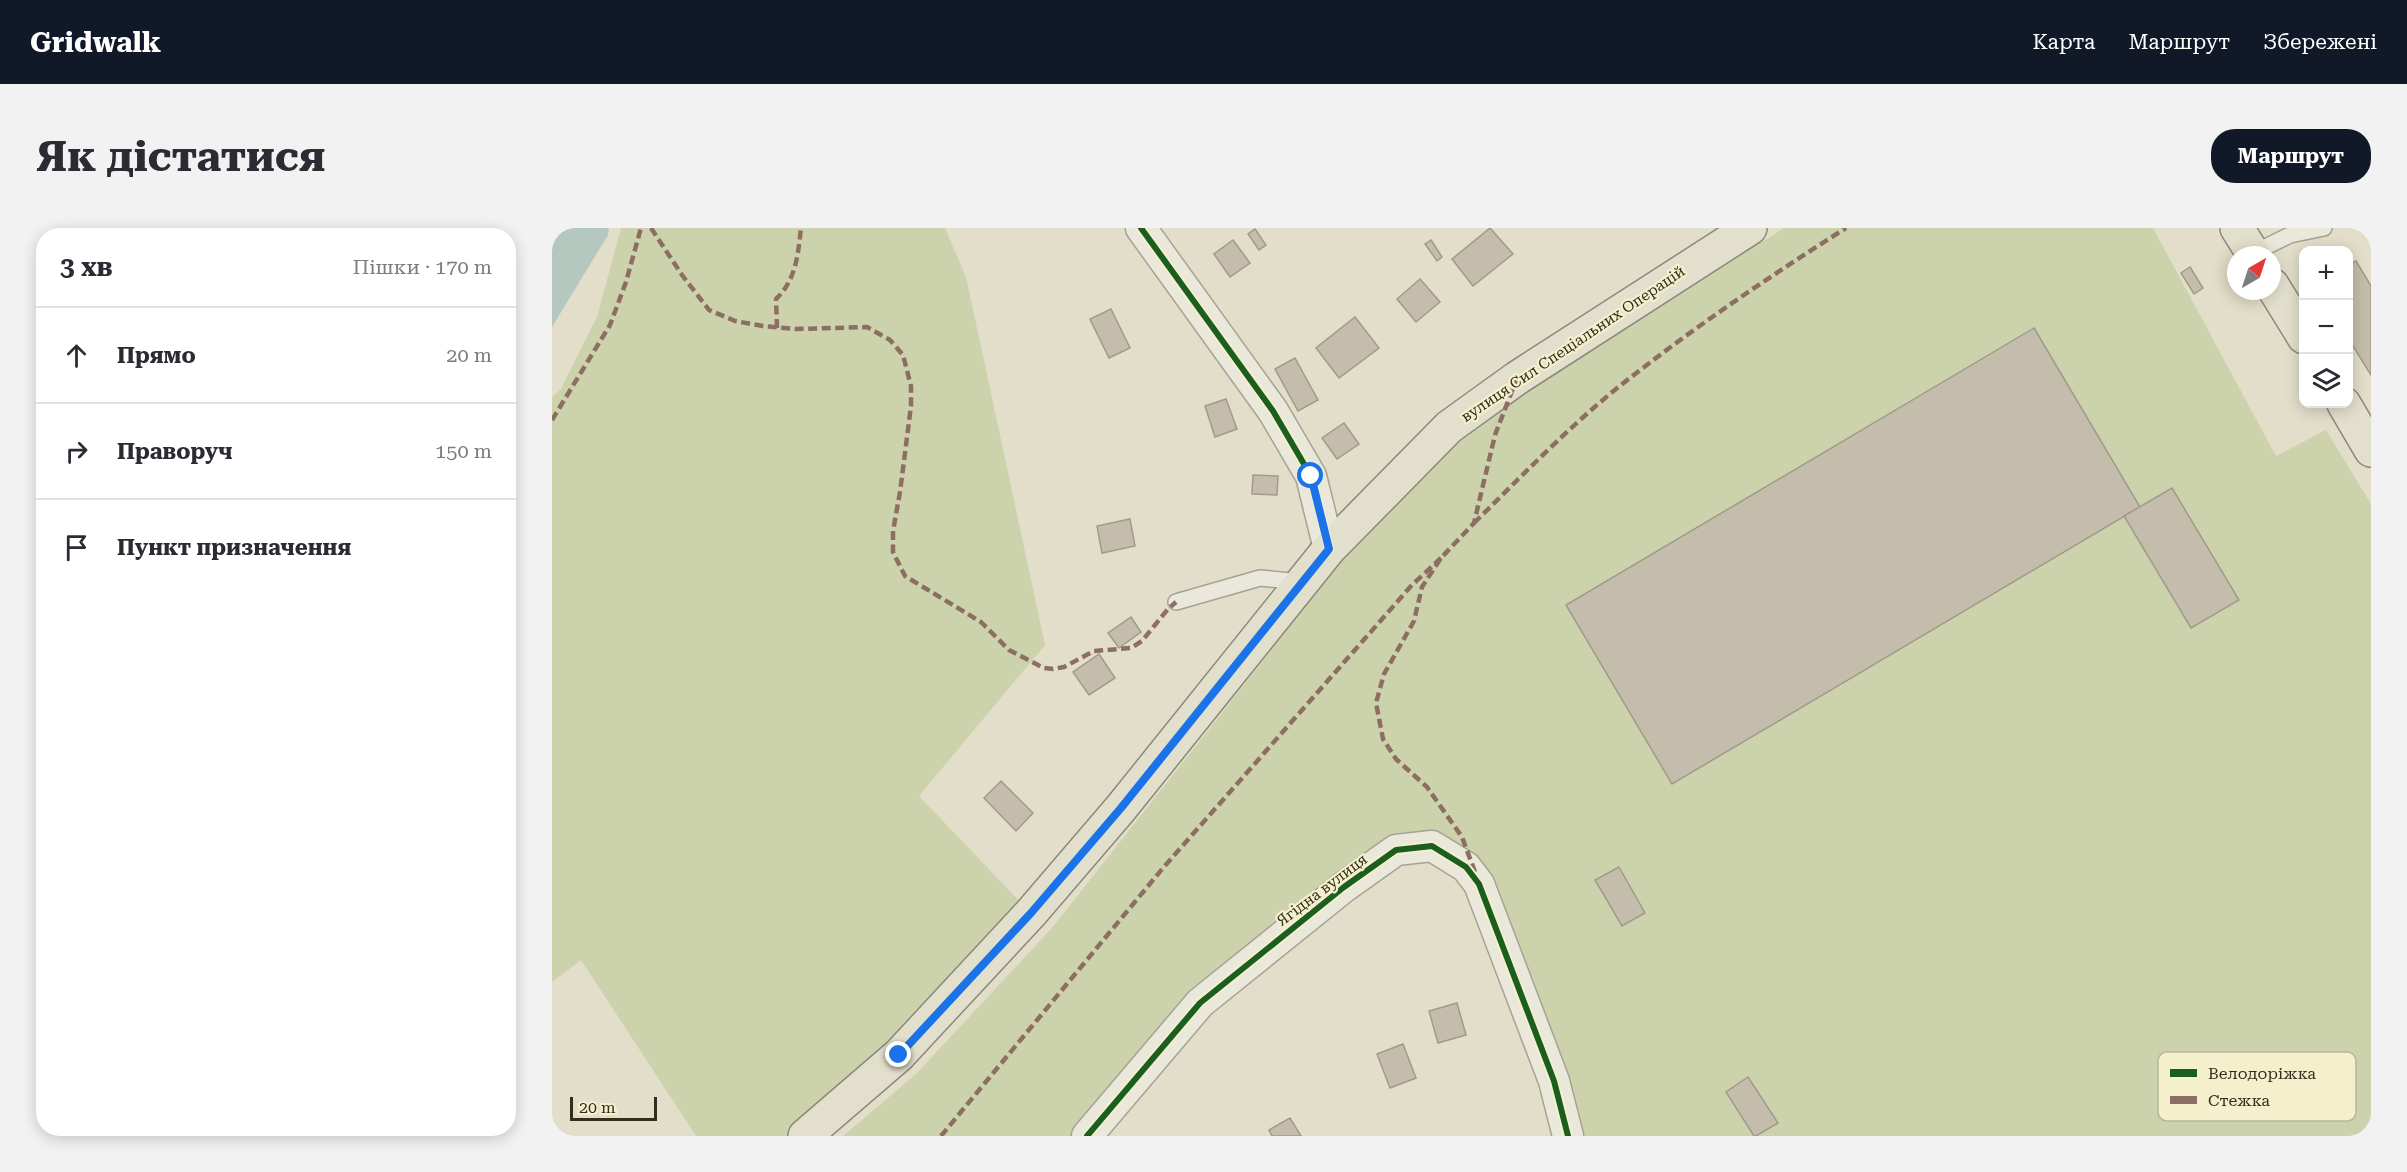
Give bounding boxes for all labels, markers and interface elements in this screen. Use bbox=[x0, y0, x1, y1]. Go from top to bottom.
text: Gridwalk bbox=[30, 26, 161, 59]
text: Карта bbox=[2033, 30, 2095, 54]
text: Маршрут bbox=[2128, 30, 2230, 54]
text: Збережені bbox=[2263, 30, 2377, 54]
button: Маршрут bbox=[2211, 129, 2371, 183]
text: Як дістатися bbox=[36, 132, 325, 181]
north arrow bbox=[2227, 246, 2281, 300]
map controls bbox=[2299, 246, 2353, 408]
button: + bbox=[2299, 246, 2353, 300]
text: 3 хв bbox=[60, 252, 113, 282]
text: Пішки · 170 m bbox=[353, 255, 492, 279]
street label: вулиця Сил Спеціальних Операцій bbox=[1458, 262, 1688, 426]
button: − bbox=[2299, 300, 2353, 354]
icon: ahead bbox=[60, 339, 93, 372]
text: Прямо bbox=[117, 343, 196, 368]
text: 20 m bbox=[446, 343, 492, 367]
button: layers bbox=[2299, 354, 2353, 408]
icon: right bbox=[60, 435, 93, 468]
text: Праворуч bbox=[117, 439, 232, 464]
text: 150 m bbox=[435, 439, 492, 463]
route start bbox=[1297, 462, 1323, 488]
icon: arrive bbox=[60, 531, 93, 564]
text: Пункт призначення bbox=[117, 535, 351, 560]
street label: Ягідна вулиця bbox=[1273, 850, 1371, 930]
route end bbox=[885, 1041, 911, 1067]
legend bbox=[2158, 1052, 2356, 1121]
text: Велодоріжка bbox=[2208, 1064, 2316, 1083]
text: Стежка bbox=[2208, 1091, 2270, 1110]
scale bar bbox=[570, 1094, 657, 1122]
text: 20 m bbox=[579, 1098, 616, 1117]

